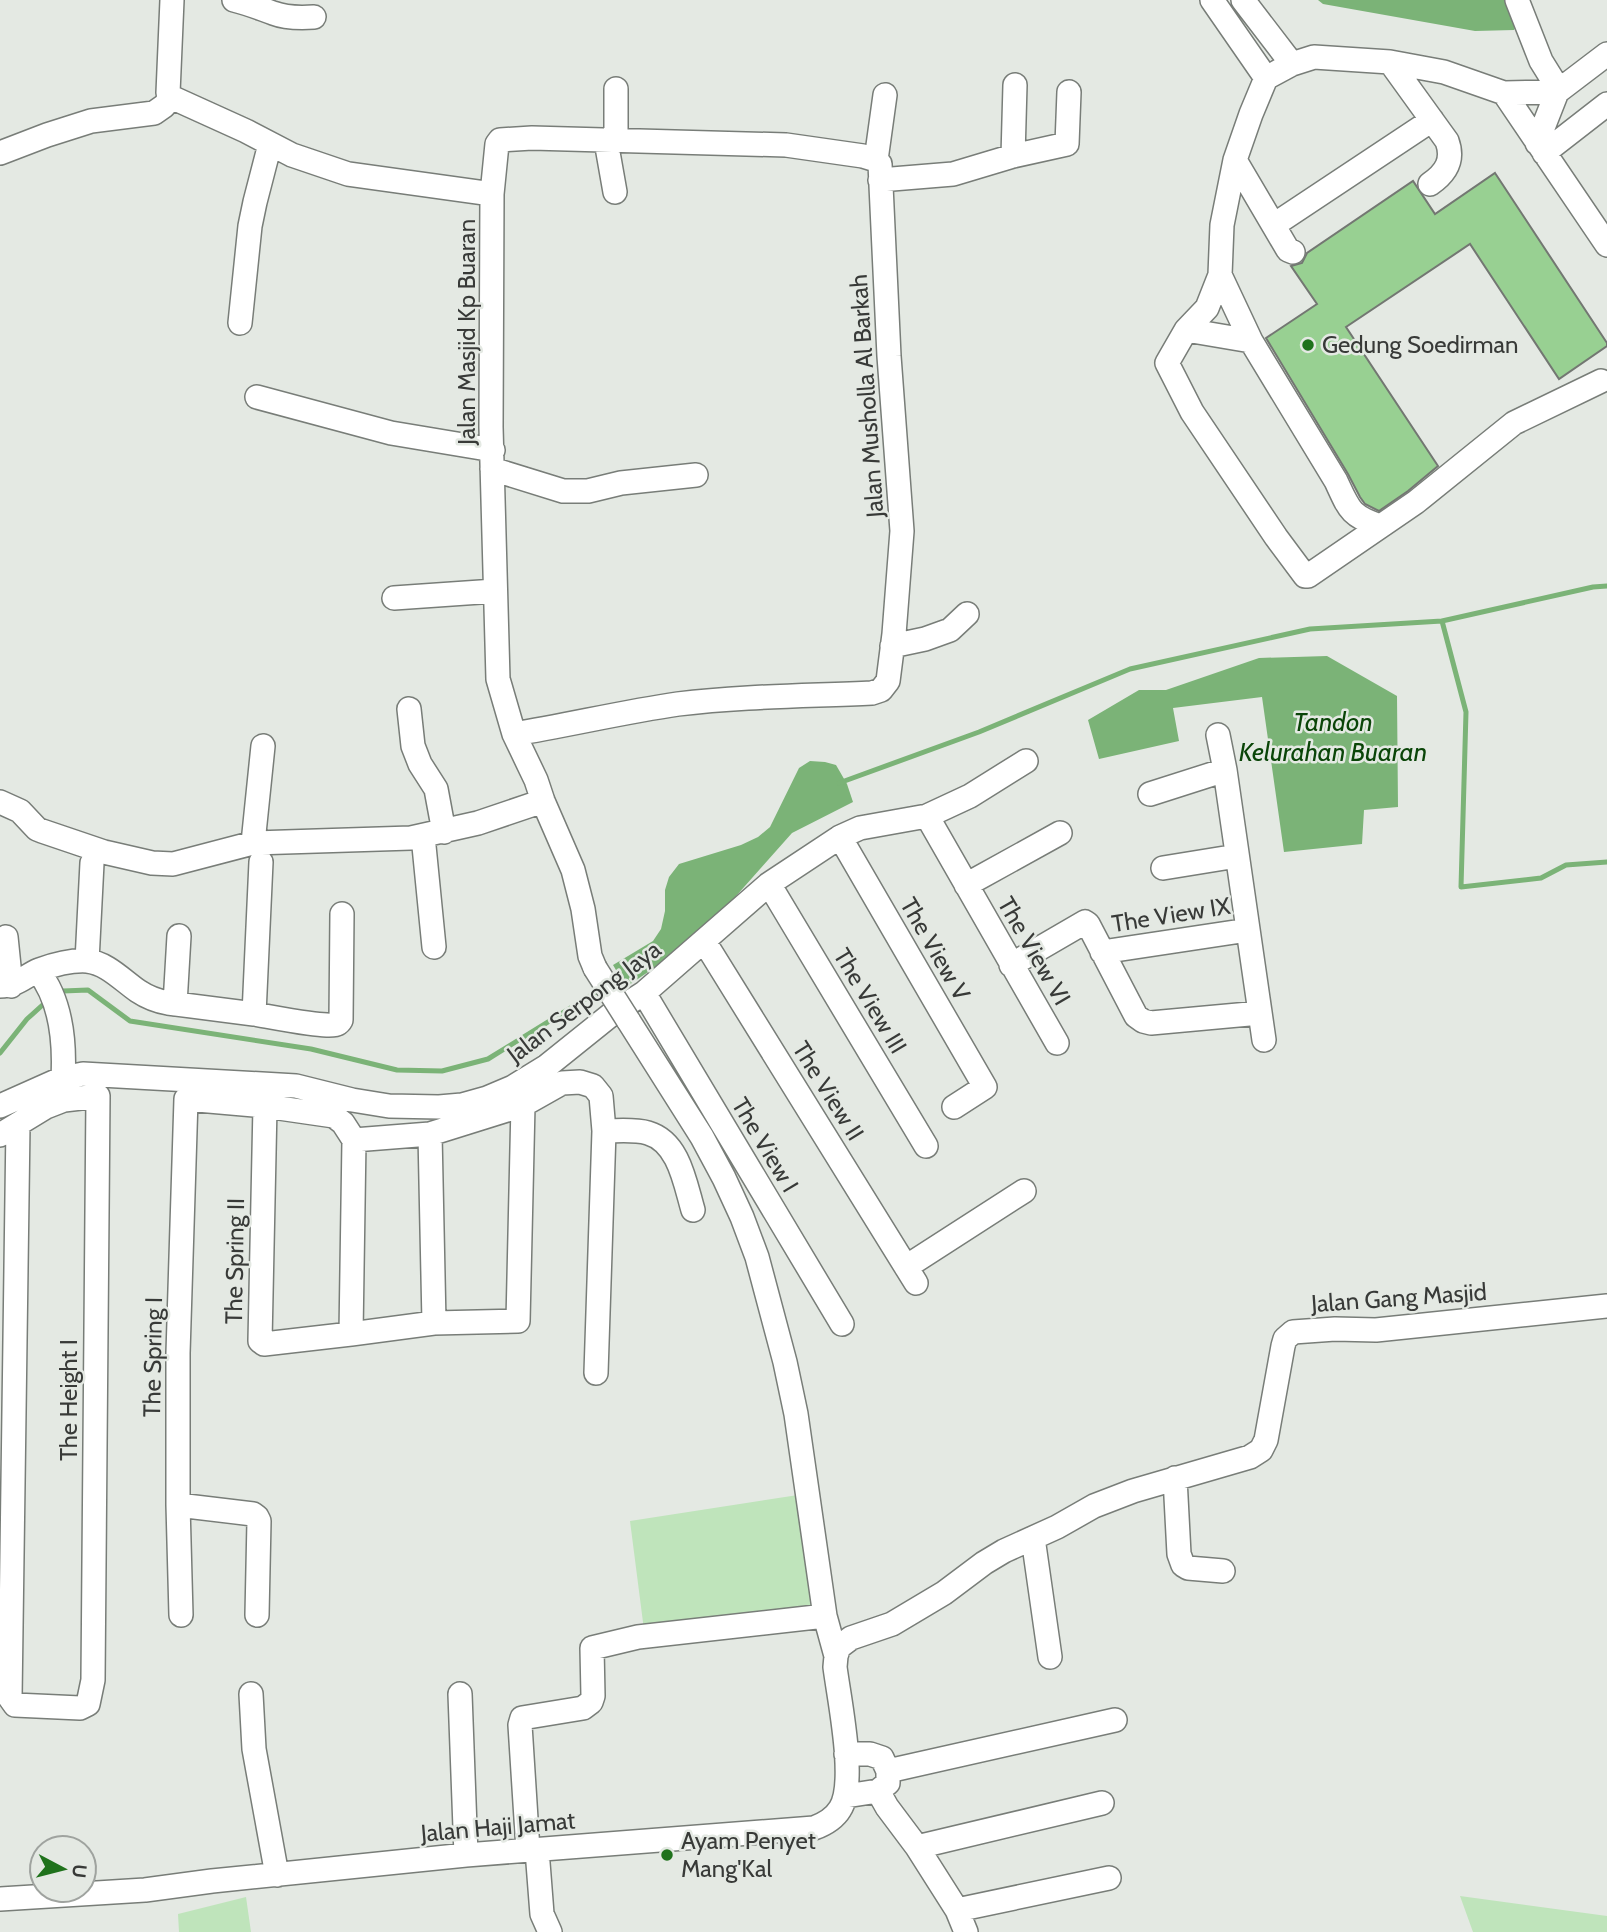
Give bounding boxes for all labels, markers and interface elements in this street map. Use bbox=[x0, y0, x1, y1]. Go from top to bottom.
street label: Jalan Masjid Kp Buaran bbox=[452, 219, 481, 446]
street label: Jalan Musholla Al Barkah bbox=[844, 273, 890, 520]
place label: Gedung Soedirman bbox=[1322, 330, 1518, 359]
marker: Gedung Soedirman bbox=[1300, 337, 1316, 353]
water label: Tandon Kelurahan Buaran bbox=[1239, 706, 1427, 768]
street label: The View IX bbox=[1110, 891, 1233, 938]
street label: The View V bbox=[894, 892, 977, 1006]
street label: The View VI bbox=[992, 892, 1077, 1010]
street label: Jalan Serpong Jaya bbox=[500, 934, 667, 1069]
street label: The View III bbox=[828, 943, 913, 1059]
street label: The View II bbox=[787, 1036, 870, 1146]
street label: The View I bbox=[726, 1092, 805, 1197]
street label: The Spring II bbox=[219, 1198, 250, 1324]
street label: Jalan Gang Masjid bbox=[1309, 1277, 1488, 1318]
street label: The Spring I bbox=[137, 1297, 168, 1417]
street label: The Height I bbox=[54, 1339, 83, 1461]
street label: Jalan Haji Jamat bbox=[418, 1805, 576, 1848]
place label: Ayam Penyet Mang'Kal bbox=[681, 1826, 816, 1883]
north arrow bbox=[28, 1834, 98, 1904]
marker: Ayam Penyet Mang'Kal bbox=[659, 1847, 675, 1863]
text: U bbox=[67, 1863, 92, 1879]

